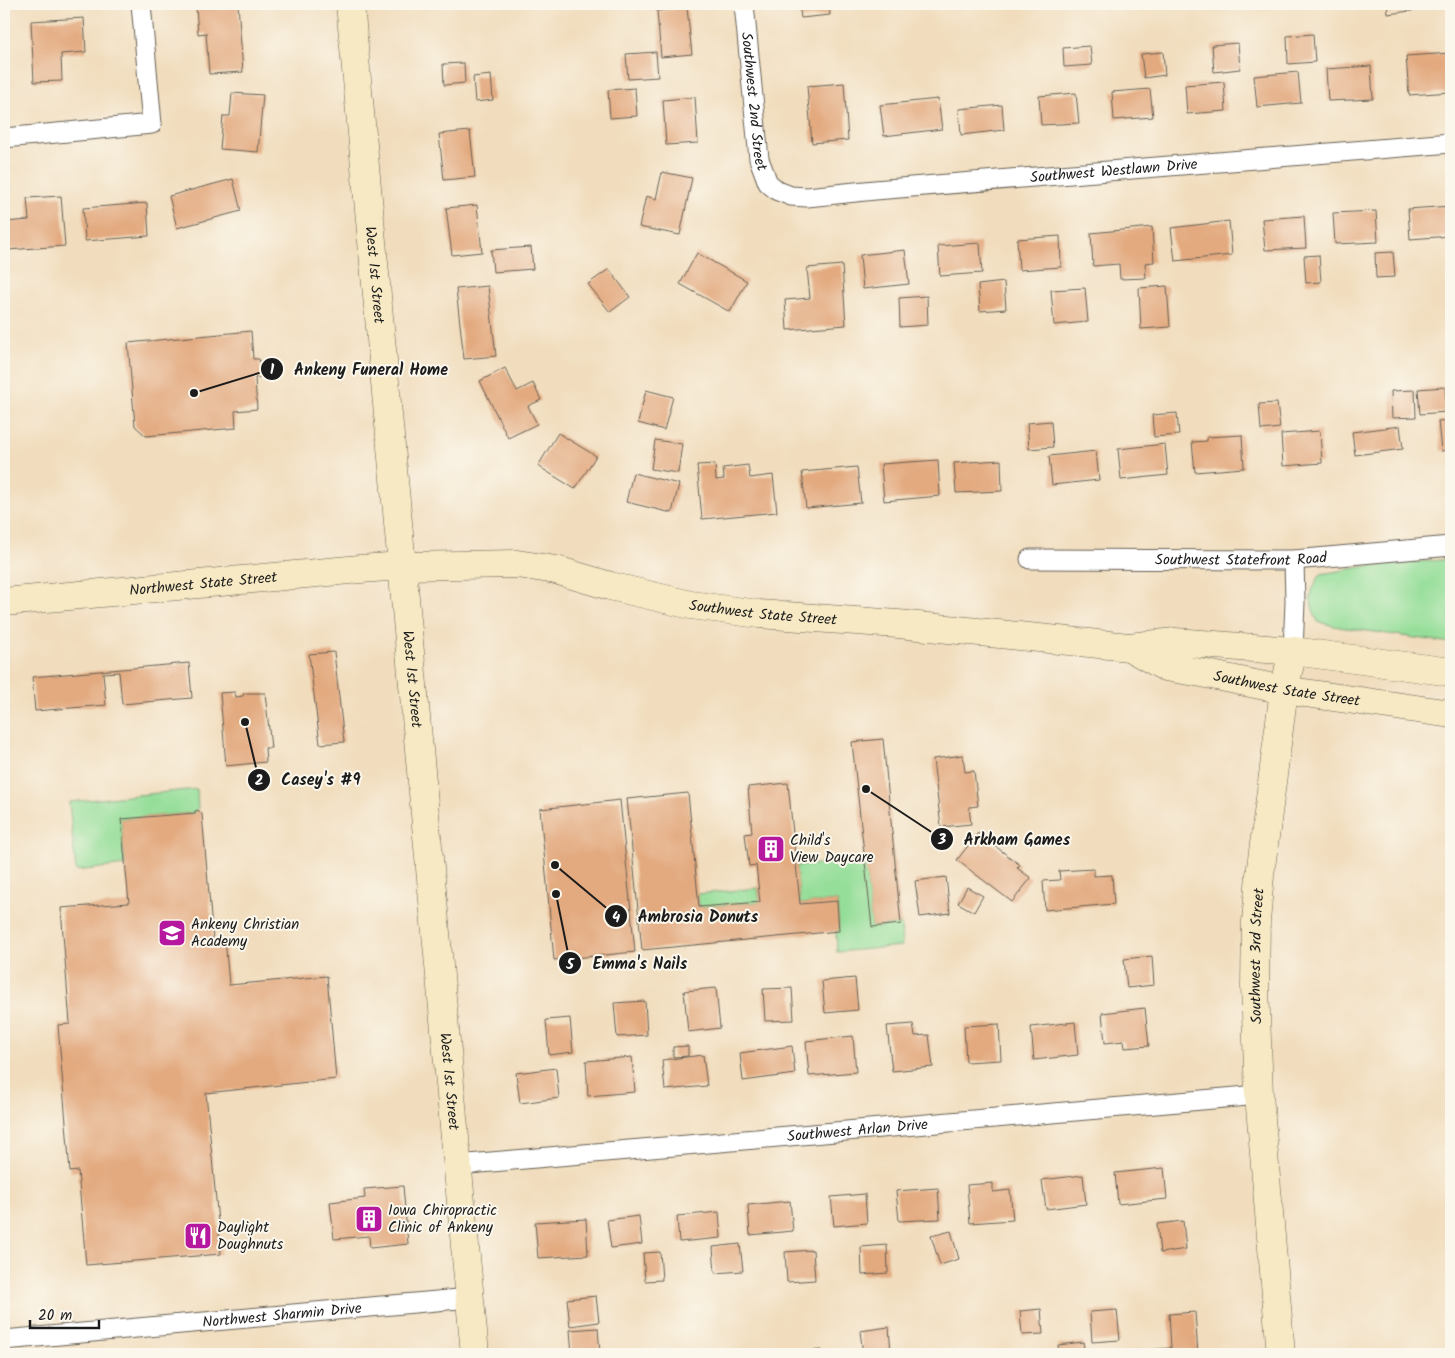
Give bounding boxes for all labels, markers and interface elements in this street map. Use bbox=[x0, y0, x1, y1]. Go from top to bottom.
street label: Southwest 2nd Street bbox=[734, 31, 774, 175]
street label: Southwest Westlawn Drive bbox=[1029, 153, 1199, 190]
street label: West 1st Street bbox=[358, 225, 391, 325]
callout: Ankeny Funeral Home bbox=[259, 354, 458, 385]
text: 1 bbox=[270, 358, 275, 382]
text: Ankeny Funeral Home bbox=[294, 358, 448, 383]
street label: Southwest Statefront Road bbox=[1155, 546, 1328, 573]
street label: Northwest State Street bbox=[128, 566, 278, 603]
street label: Southwest State Street bbox=[687, 594, 838, 633]
street label: West 1st Street bbox=[395, 629, 428, 729]
street label: Southwest State Street bbox=[1211, 665, 1362, 714]
callout: Casey's #9 bbox=[246, 764, 370, 795]
text: Casey's #9 bbox=[281, 768, 361, 793]
text: 2 bbox=[255, 769, 264, 793]
callout: Arkham Games bbox=[929, 824, 1080, 855]
text: 3 bbox=[937, 828, 946, 852]
text: Arkham Games bbox=[964, 828, 1071, 853]
place label: Child's View Daycare bbox=[790, 829, 874, 870]
building icon: Child's View Daycare bbox=[756, 834, 786, 864]
street label: Southwest 3rd Street bbox=[1244, 887, 1272, 1024]
callout: Ambrosia Donuts bbox=[603, 901, 769, 932]
text: Ambrosia Donuts bbox=[638, 905, 759, 930]
text: 4 bbox=[612, 906, 620, 930]
place label: Ankeny Christian Academy bbox=[191, 913, 299, 954]
school or university icon: Ankeny Christian Academy bbox=[157, 918, 187, 948]
callout: Emma's Nails bbox=[558, 948, 697, 979]
text: Emma's Nails bbox=[593, 952, 688, 977]
text: 5 bbox=[565, 953, 575, 977]
street label: West 1st Street bbox=[432, 1032, 465, 1131]
street label: Southwest Arlan Drive bbox=[786, 1113, 929, 1149]
place label: Iowa Chiropractic Clinic of Ankeny bbox=[388, 1199, 497, 1240]
building icon: Iowa Chiropractic Clinic of Ankeny bbox=[354, 1204, 384, 1234]
place label: Daylight Doughnuts bbox=[217, 1216, 284, 1257]
restaurant icon: Daylight Doughnuts bbox=[183, 1221, 213, 1251]
street label: Northwest Sharmin Drive bbox=[201, 1297, 363, 1335]
scale bar bbox=[30, 1298, 99, 1330]
text: 20 m bbox=[38, 1304, 72, 1328]

